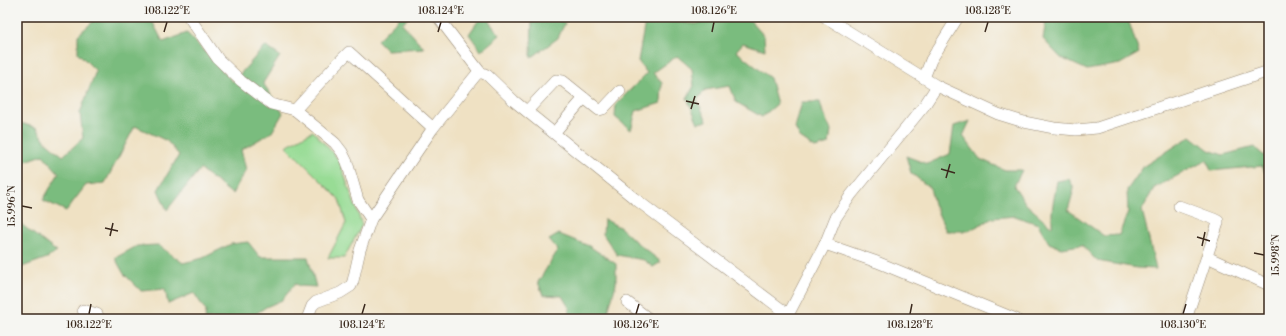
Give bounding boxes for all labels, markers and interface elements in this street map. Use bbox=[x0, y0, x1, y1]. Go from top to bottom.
text: 108.122°E bbox=[144, 5, 190, 17]
text: 108.124°E bbox=[418, 5, 464, 17]
text: 108.126°E bbox=[691, 5, 737, 17]
text: 108.128°E bbox=[965, 5, 1011, 17]
text: 15.996°N bbox=[6, 185, 18, 227]
text: 15.998°N bbox=[1270, 234, 1282, 276]
text: 108.122°E bbox=[66, 319, 112, 331]
text: 108.124°E bbox=[339, 319, 385, 331]
text: 108.126°E bbox=[613, 319, 659, 331]
text: 108.128°E bbox=[887, 319, 933, 331]
text: 108.130°E bbox=[1160, 319, 1206, 331]

